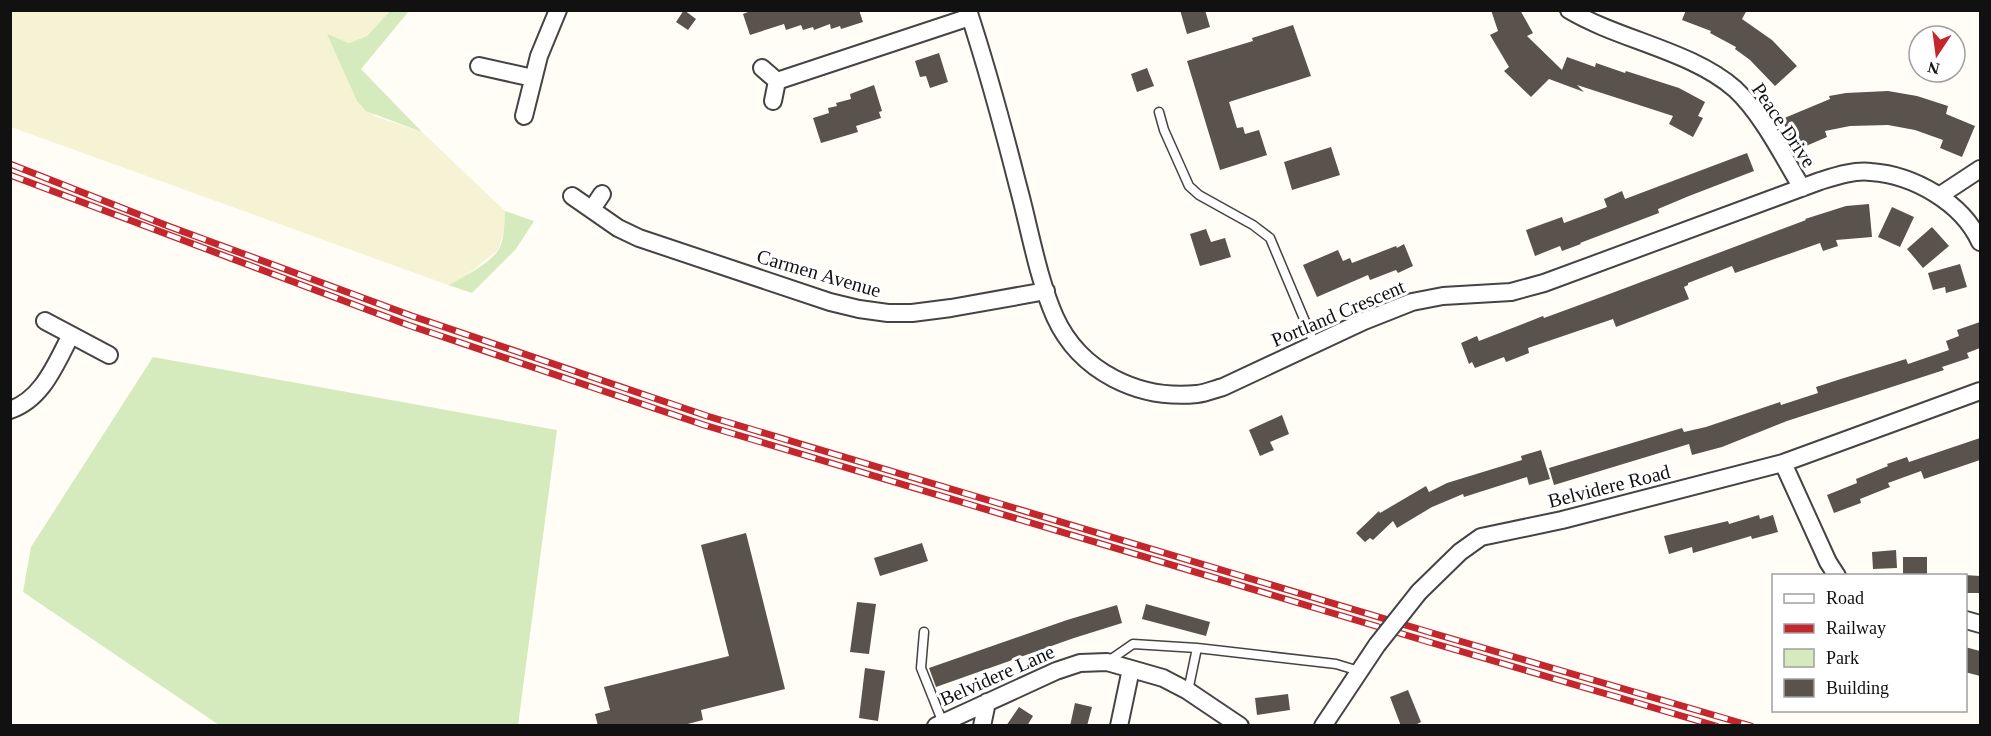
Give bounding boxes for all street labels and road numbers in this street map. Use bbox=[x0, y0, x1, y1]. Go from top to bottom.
street label: Peace Drive bbox=[1748, 79, 1820, 172]
street label: Carmen Avenue bbox=[754, 245, 884, 301]
street label: Portland Crescent bbox=[1268, 275, 1408, 351]
street label: Belvidere Road bbox=[1546, 460, 1672, 512]
street label: Belvidere Lane bbox=[936, 640, 1058, 710]

